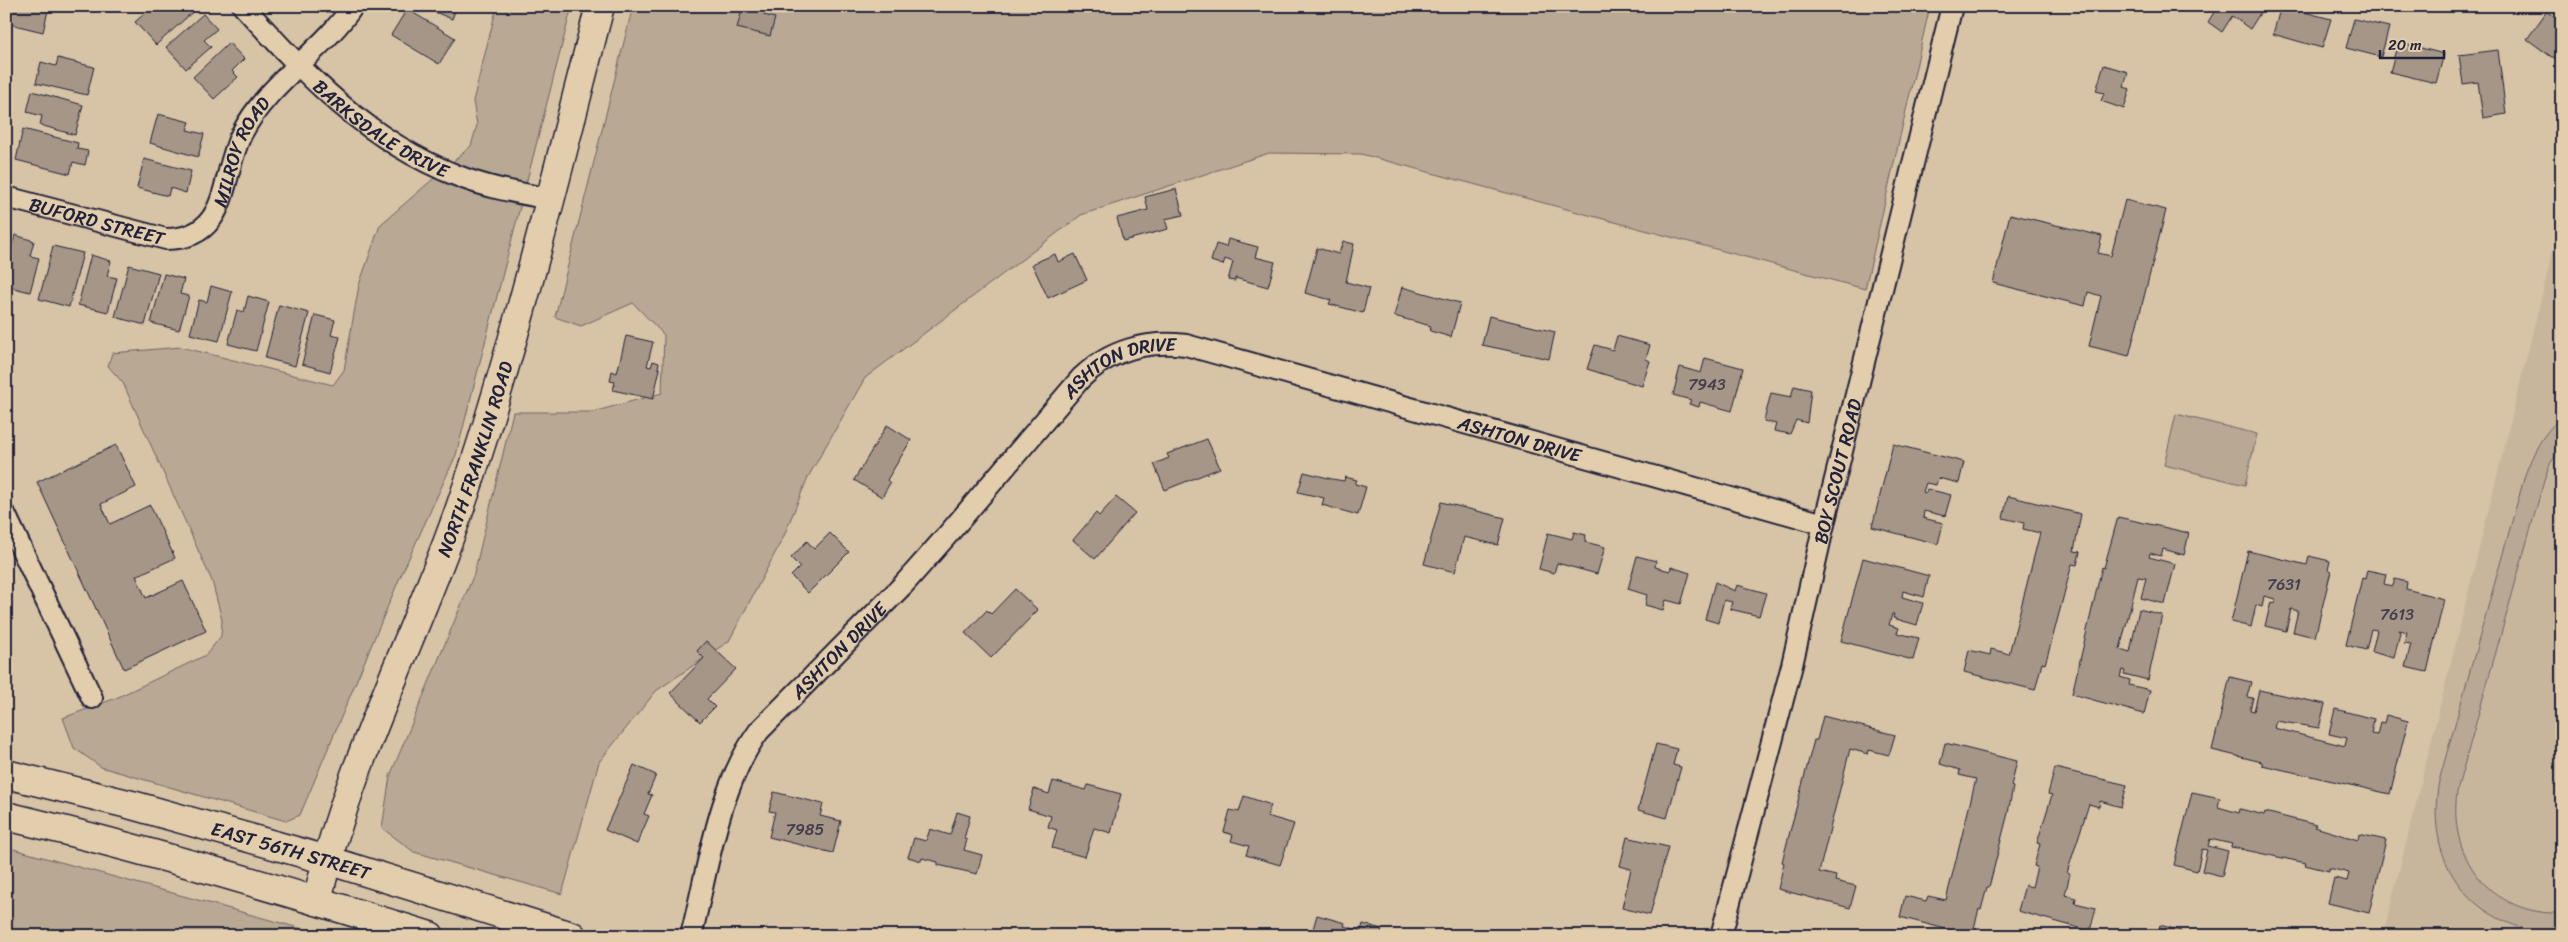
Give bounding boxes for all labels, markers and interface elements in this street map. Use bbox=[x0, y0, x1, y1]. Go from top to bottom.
scale bar bbox=[2380, 28, 2444, 60]
text: 20 m bbox=[2388, 32, 2422, 58]
street label: BARKSDALE DRIVE bbox=[305, 71, 456, 188]
street label: MILROY ROAD bbox=[203, 88, 279, 212]
street label: BUFORD STREET bbox=[26, 187, 169, 255]
street label: ASHTON DRIVE bbox=[1053, 327, 1178, 407]
street label: NORTH FRANKLIN ROAD bbox=[427, 356, 522, 562]
house number: 7943 bbox=[1688, 370, 1726, 399]
street label: BOY SCOUT ROAD bbox=[1803, 395, 1871, 547]
street label: ASHTON DRIVE bbox=[1453, 405, 1587, 472]
house number: 7631 bbox=[2267, 570, 2301, 599]
street label: ASHTON DRIVE bbox=[782, 592, 896, 708]
house number: 7613 bbox=[2380, 600, 2414, 629]
street label: EAST 56TH STREET bbox=[208, 812, 376, 889]
house number: 7985 bbox=[786, 815, 824, 844]

